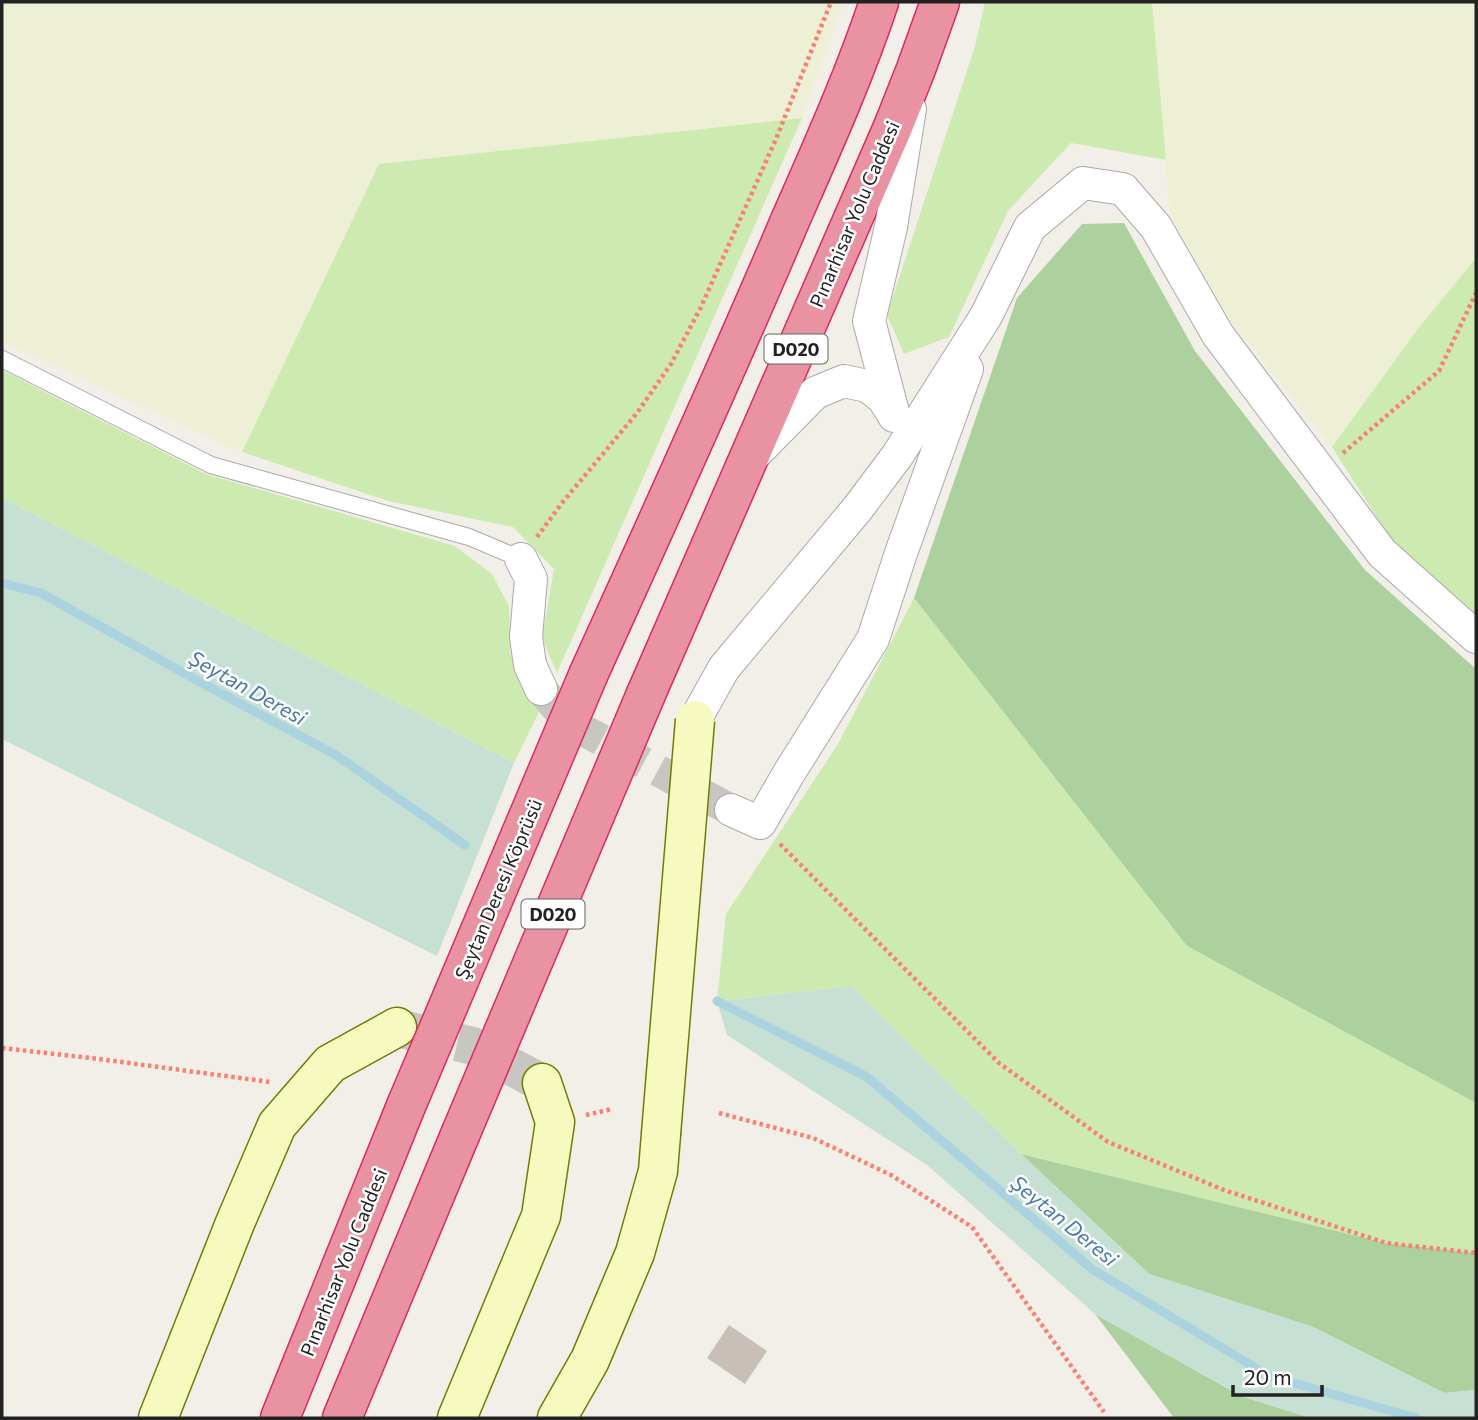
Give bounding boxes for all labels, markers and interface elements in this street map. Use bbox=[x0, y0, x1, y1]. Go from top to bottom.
street label: Pınarhisar Yolu Caddesi bbox=[804, 117, 904, 311]
road number: D020 bbox=[764, 334, 828, 363]
water label: Şeytan Deresi bbox=[185, 644, 312, 730]
street label: Şeytan Deresi Köprüsü bbox=[450, 795, 546, 983]
road number: D020 bbox=[522, 900, 584, 929]
street label: Pınarhisar Yolu Caddesi bbox=[295, 1165, 391, 1359]
water label: Şeytan Deresi bbox=[1007, 1169, 1124, 1271]
scale bar bbox=[1233, 1354, 1322, 1398]
text: 20 m bbox=[1244, 1364, 1292, 1389]

